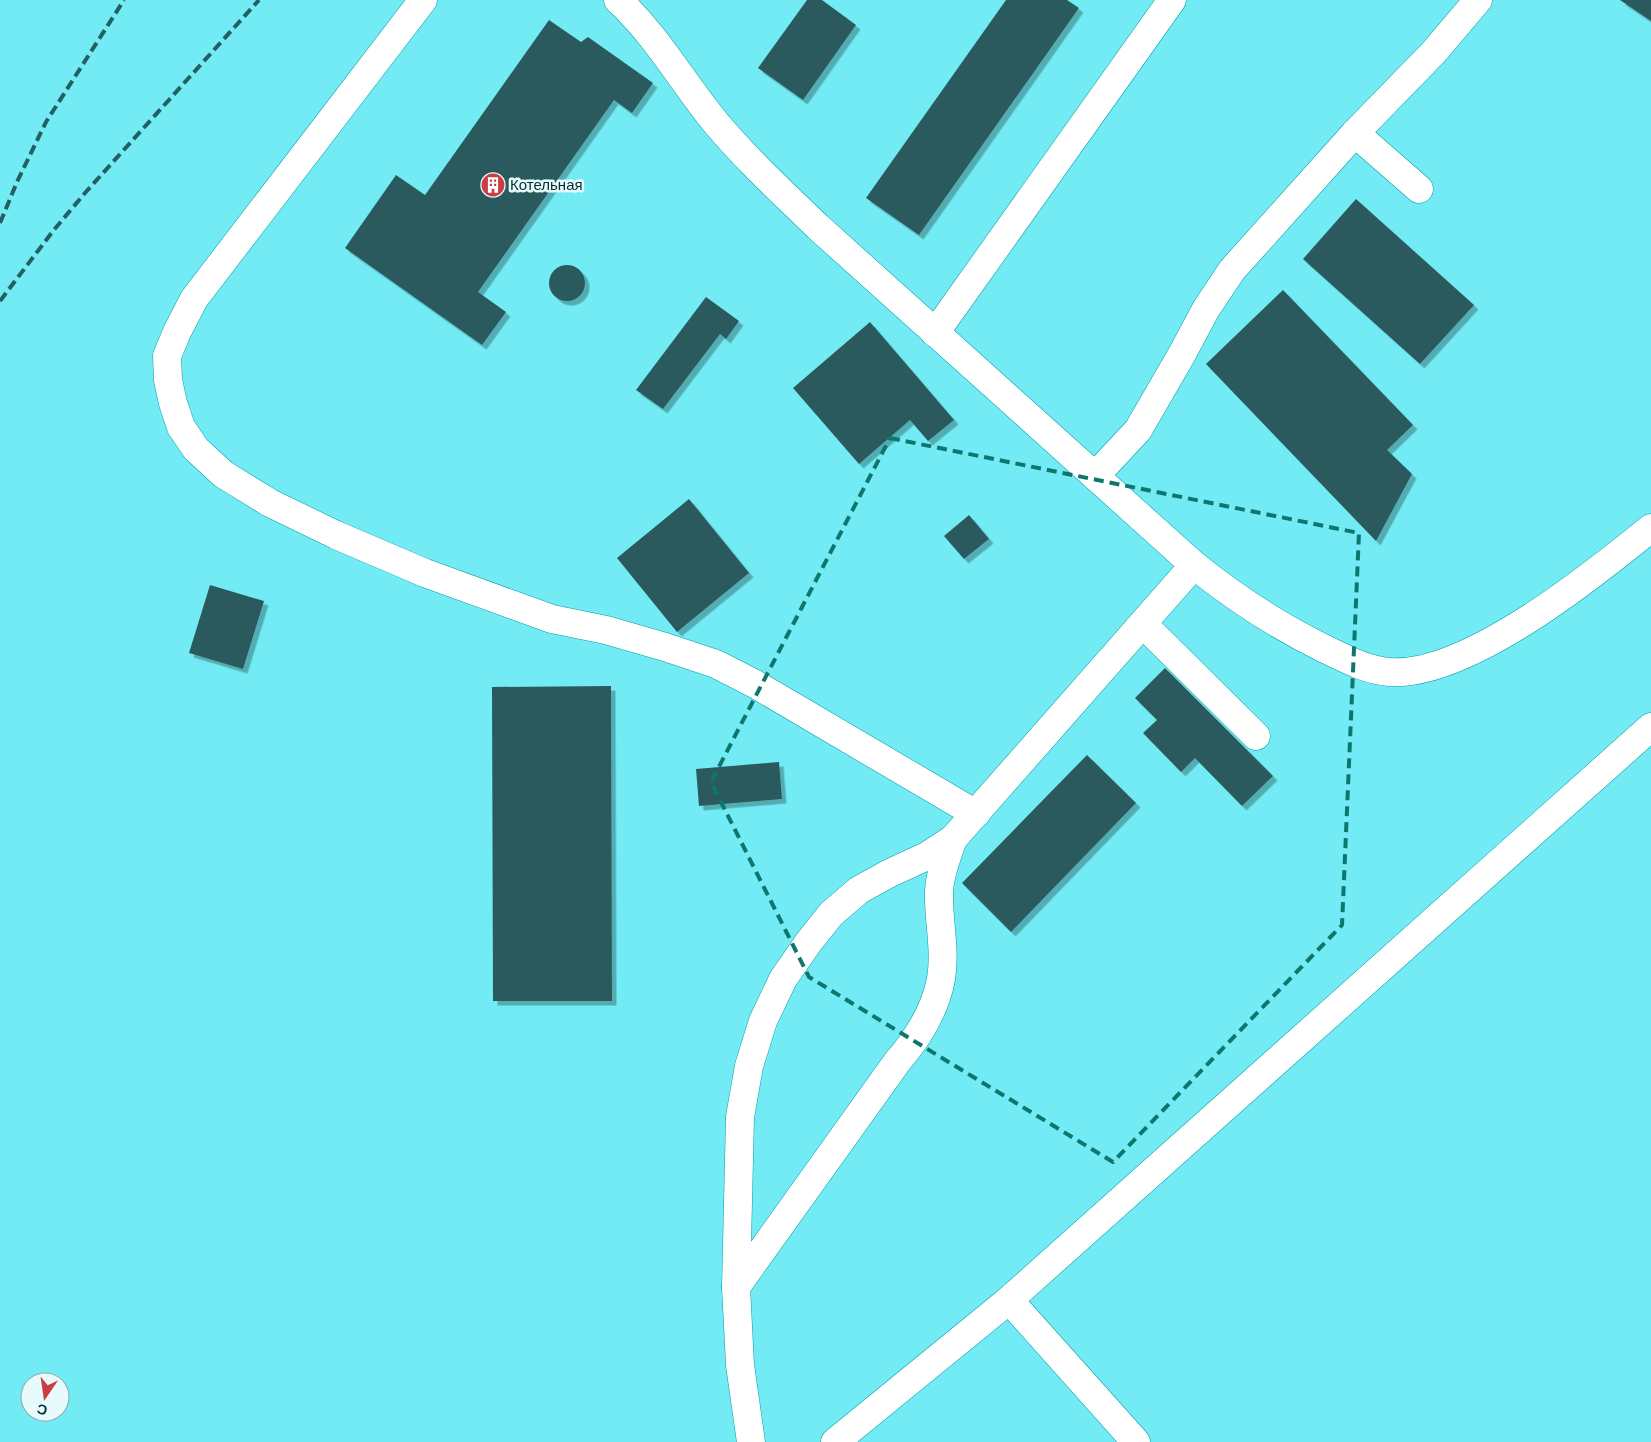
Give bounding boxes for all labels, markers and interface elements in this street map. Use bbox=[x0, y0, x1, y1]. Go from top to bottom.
building icon: Котельная bbox=[480, 172, 506, 198]
place label: Котельная bbox=[510, 176, 583, 193]
north arrow bbox=[20, 1372, 70, 1422]
text: С bbox=[35, 1401, 49, 1419]

